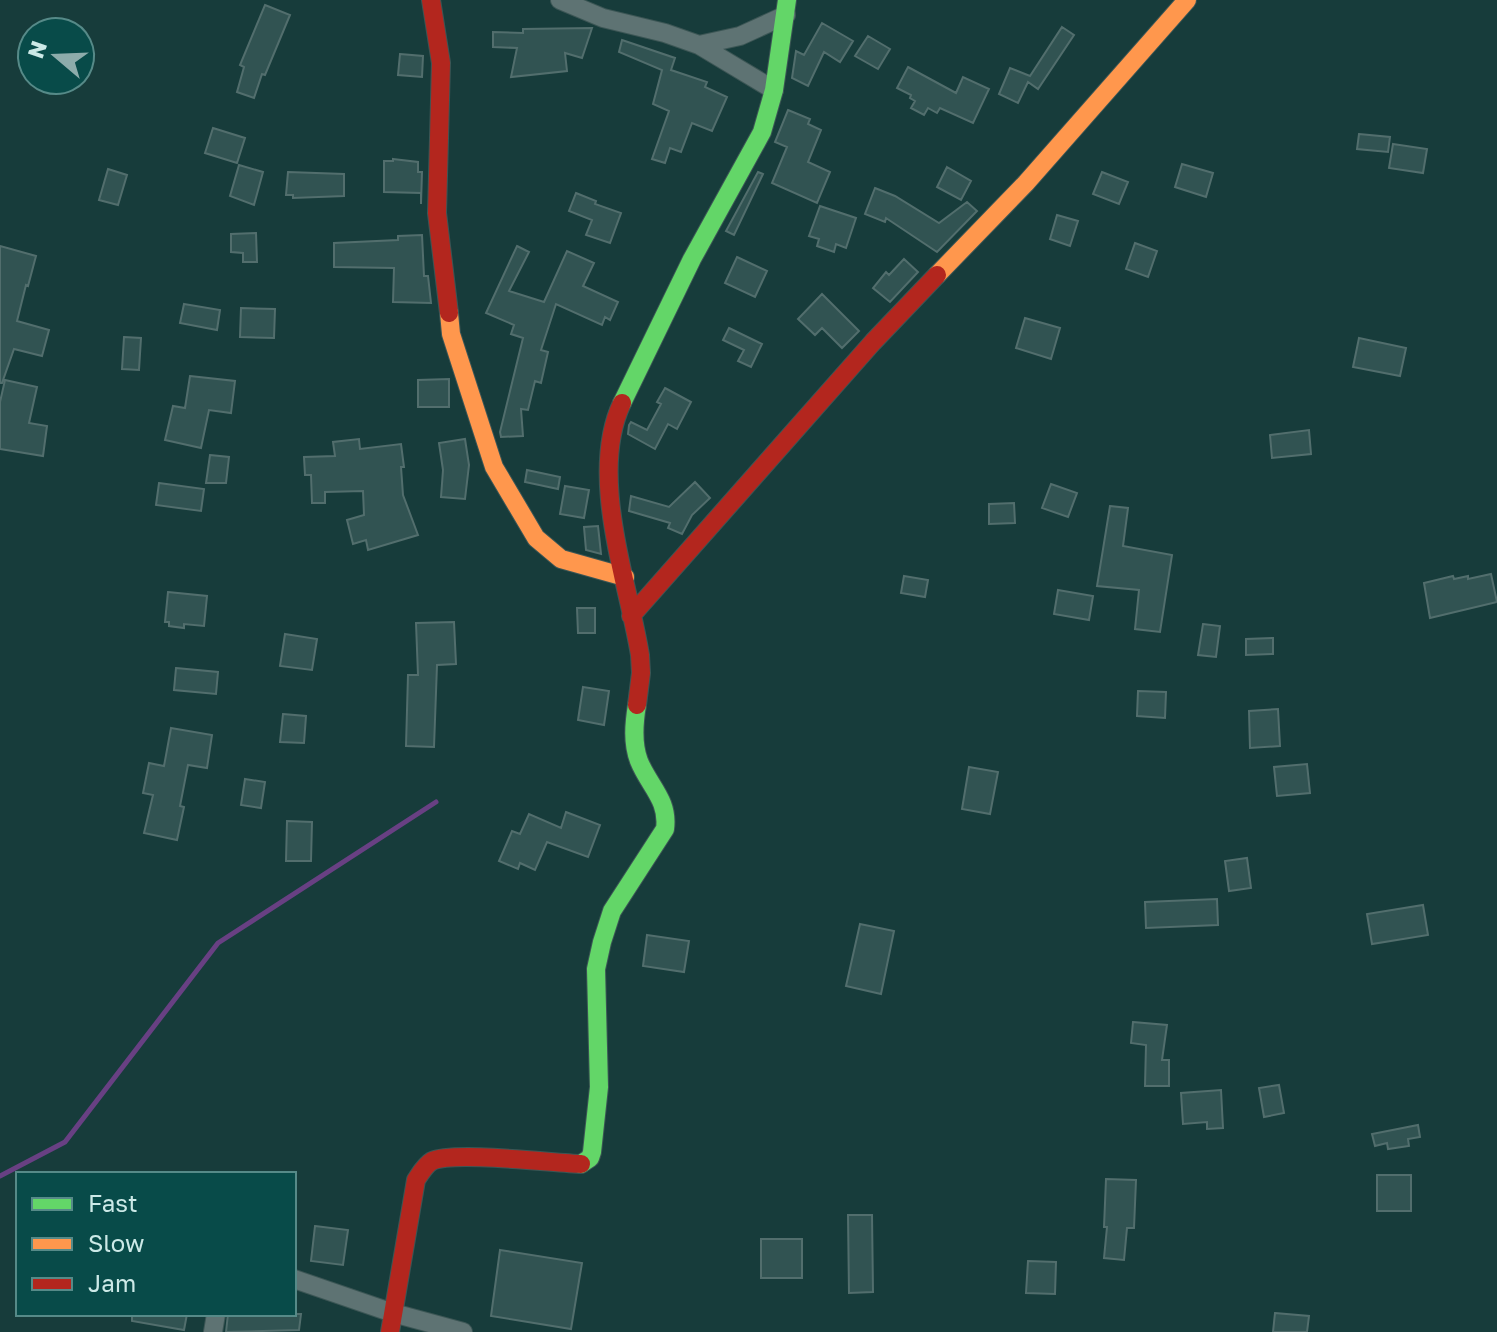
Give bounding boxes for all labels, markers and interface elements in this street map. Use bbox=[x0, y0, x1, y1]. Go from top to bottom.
north arrow bbox=[16, 16, 96, 96]
text: N bbox=[21, 37, 52, 62]
legend bbox=[16, 1172, 296, 1316]
text: Fast bbox=[88, 1188, 138, 1217]
text: Slow bbox=[88, 1228, 144, 1257]
text: Jam bbox=[88, 1268, 136, 1297]

